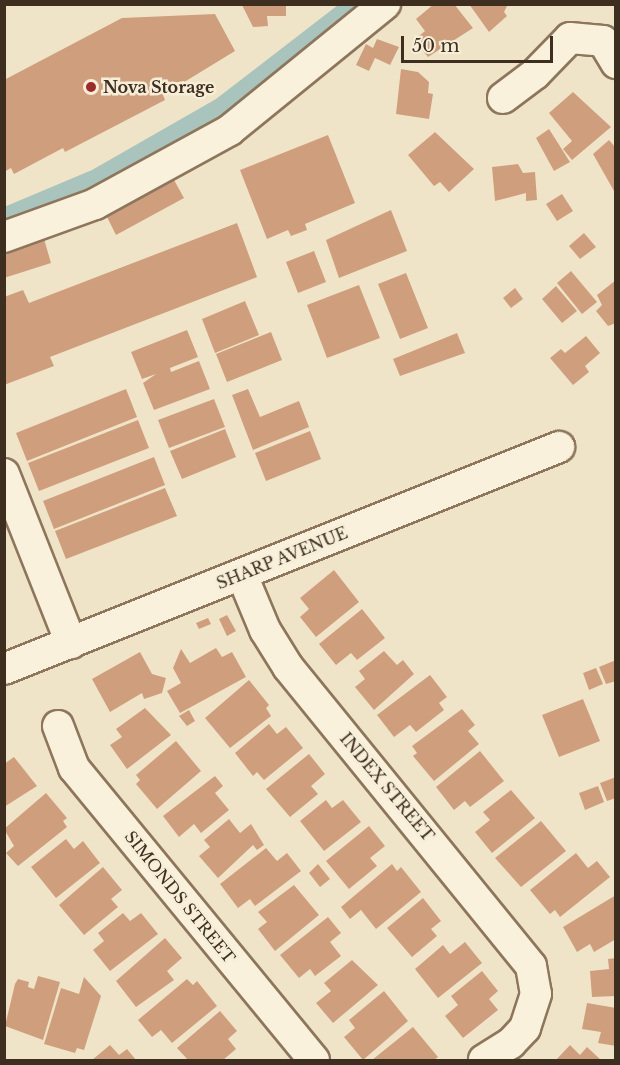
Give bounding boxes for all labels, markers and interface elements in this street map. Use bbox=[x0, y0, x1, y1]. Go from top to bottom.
scale bar bbox=[404, 24, 556, 62]
text: 50 m bbox=[412, 35, 460, 57]
place label: Nova Storage bbox=[103, 77, 214, 97]
marker: Nova Storage bbox=[84, 80, 98, 94]
street label: SHARP AVENUE bbox=[213, 523, 351, 593]
street label: INDEX STREET bbox=[336, 729, 438, 845]
street label: SIMONDS STREET bbox=[121, 827, 239, 967]

